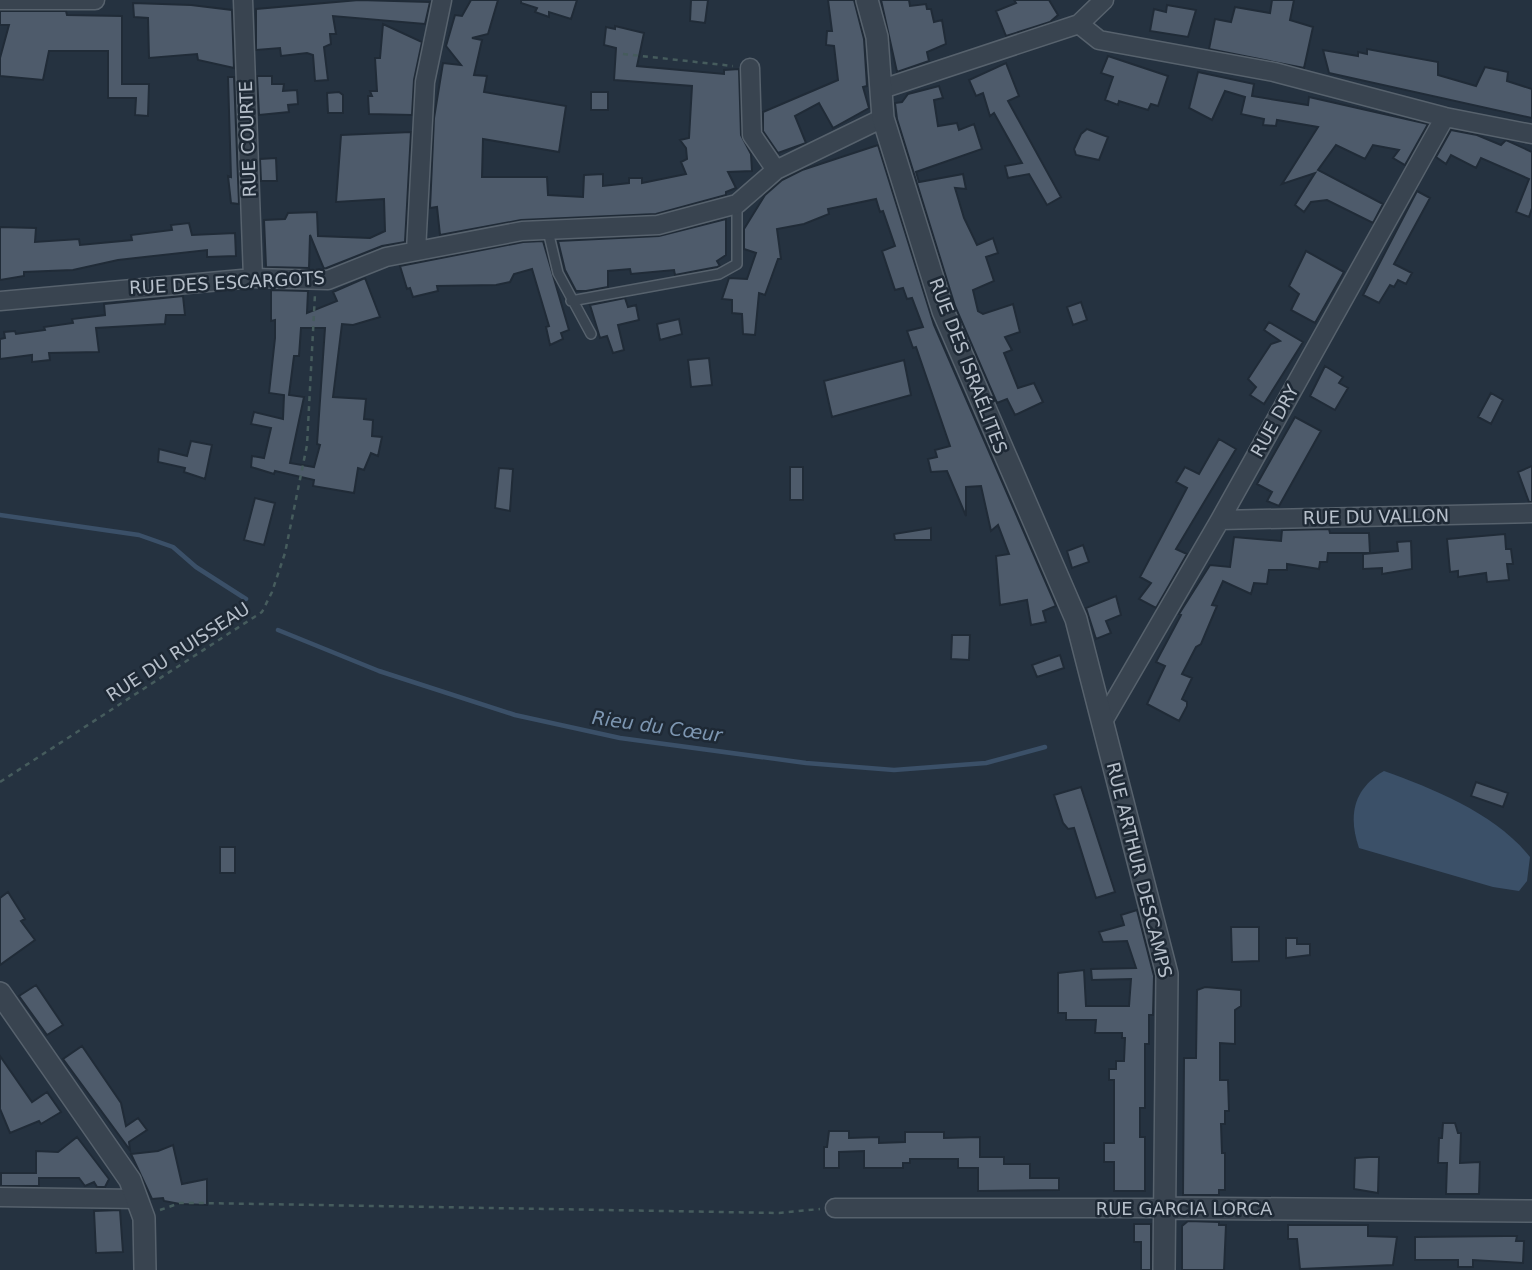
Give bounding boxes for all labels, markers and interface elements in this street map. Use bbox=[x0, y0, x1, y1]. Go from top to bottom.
street label: RUE COURTE bbox=[235, 81, 260, 197]
street label: RUE DES ESCARGOTS bbox=[129, 267, 325, 298]
street label: RUE DES ISRAÉLITES bbox=[925, 275, 1012, 457]
street label: RUE DRY bbox=[1246, 380, 1303, 460]
street label: RUE DU VALLON bbox=[1303, 505, 1449, 528]
street label: RUE DU RUISSEAU bbox=[102, 598, 253, 706]
water label: Rieu du Cœur bbox=[591, 706, 725, 746]
street label: RUE ARTHUR DESCAMPS bbox=[1102, 760, 1176, 980]
street label: RUE GARCIA LORCA bbox=[1096, 1198, 1273, 1219]

